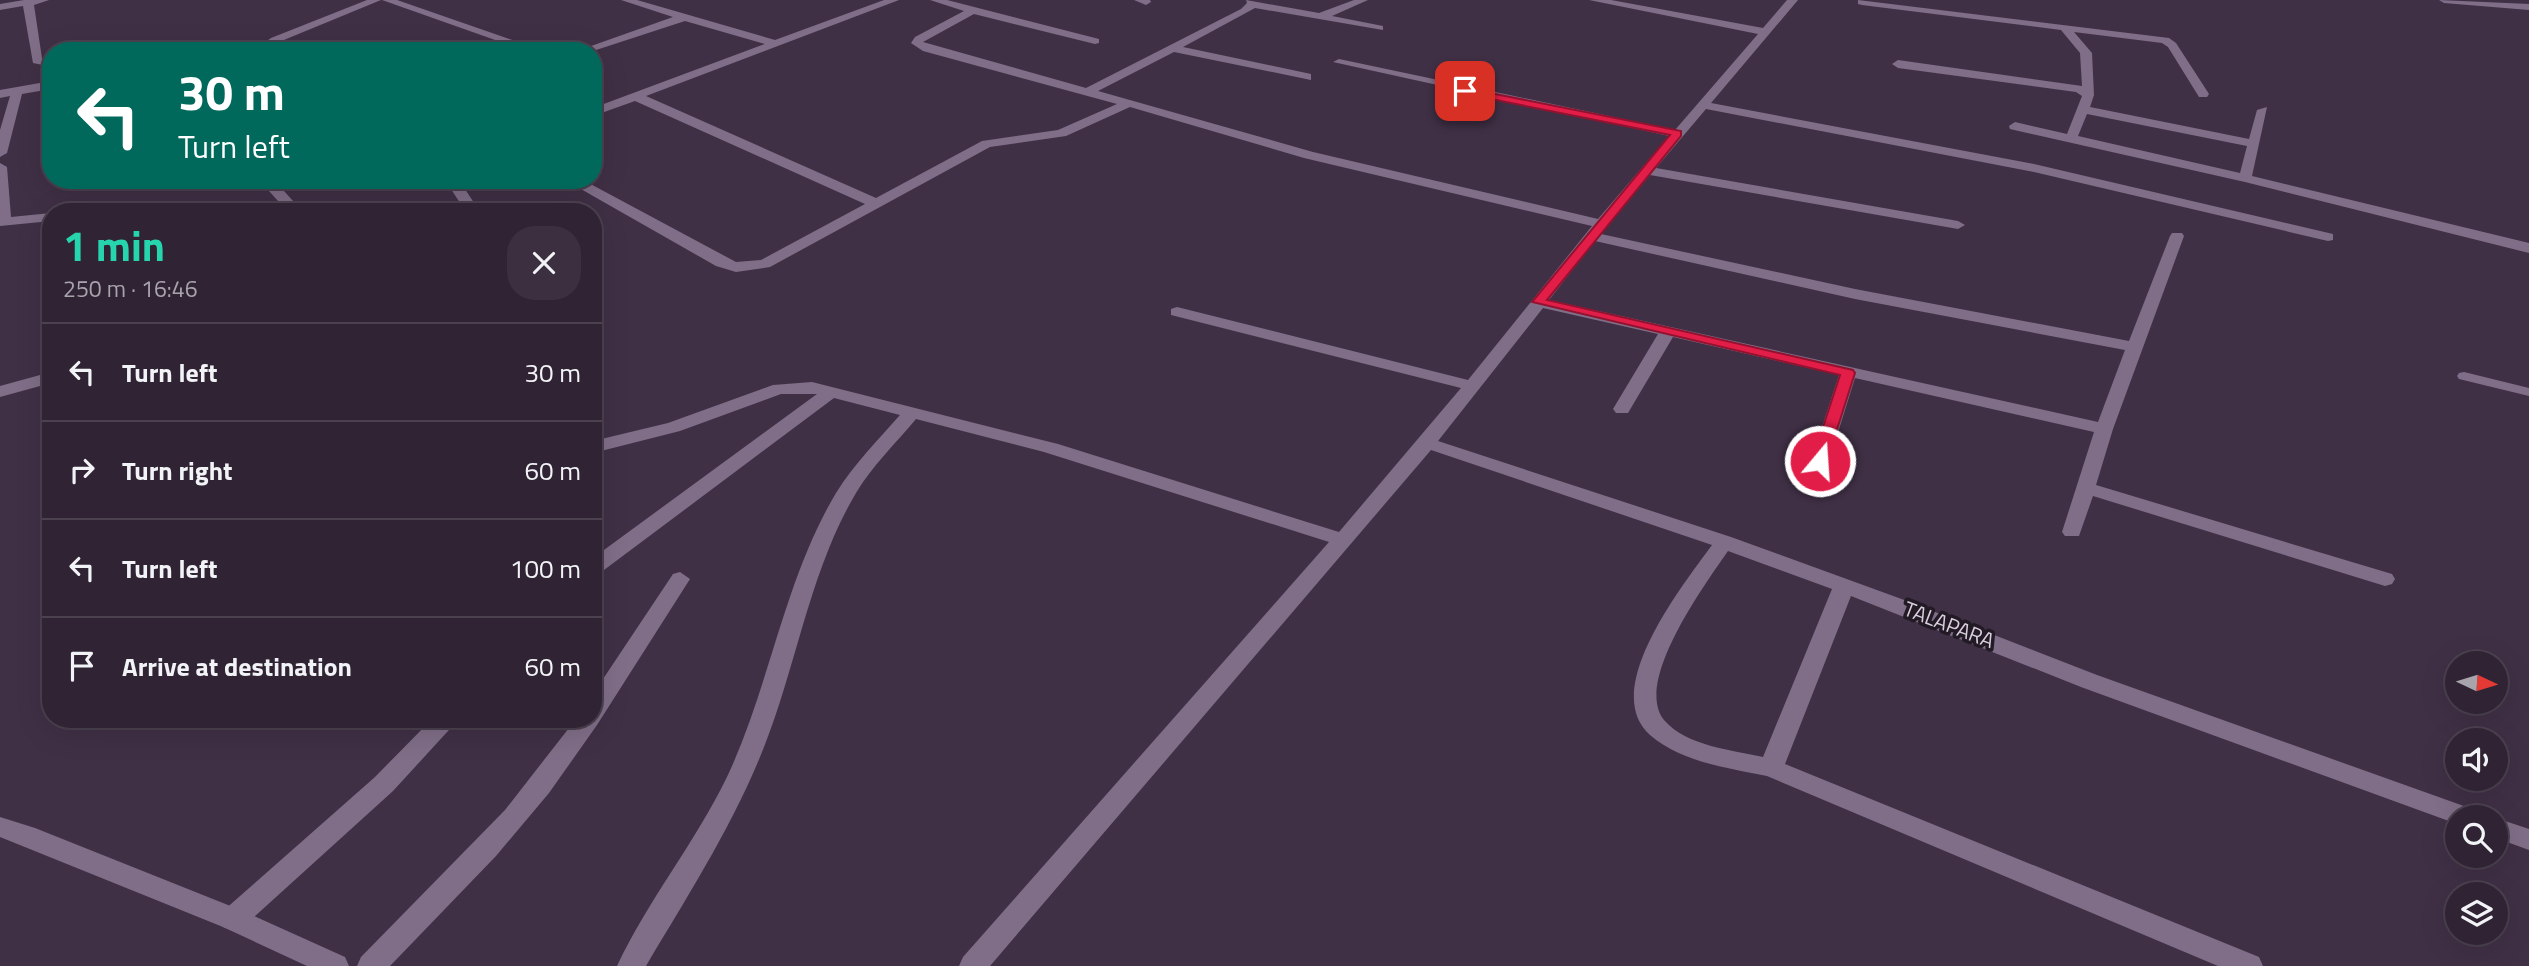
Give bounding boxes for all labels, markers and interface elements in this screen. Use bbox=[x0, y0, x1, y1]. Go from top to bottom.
text: 30 m bbox=[178, 54, 285, 129]
pin bbox=[1435, 61, 1495, 121]
icon: left bbox=[63, 70, 154, 161]
icon: arrive bbox=[1446, 72, 1484, 110]
text: Turn left bbox=[178, 122, 290, 170]
text: 1 min bbox=[63, 213, 165, 277]
button: close bbox=[507, 226, 581, 300]
text: 250 m · 16:46 bbox=[63, 271, 198, 306]
icon: left bbox=[63, 353, 101, 391]
text: Turn left bbox=[122, 353, 217, 392]
text: 30 m bbox=[524, 353, 581, 392]
position arrow bbox=[1783, 424, 1857, 498]
icon: right bbox=[63, 451, 101, 489]
text: Turn right bbox=[122, 451, 233, 490]
text: 60 m bbox=[524, 451, 581, 490]
icon: left bbox=[63, 549, 101, 587]
text: Turn left bbox=[122, 549, 217, 588]
text: 100 m bbox=[510, 549, 581, 588]
street label: TALAPARA bbox=[1899, 592, 2000, 656]
icon: arrive bbox=[63, 647, 101, 685]
text: Arrive at destination bbox=[122, 647, 352, 686]
text: 60 m bbox=[524, 647, 581, 686]
north arrow bbox=[2445, 651, 2508, 714]
map controls bbox=[2445, 651, 2508, 945]
button: sound bbox=[2445, 728, 2508, 791]
button: search bbox=[2445, 805, 2508, 868]
button: layers bbox=[2445, 882, 2508, 945]

